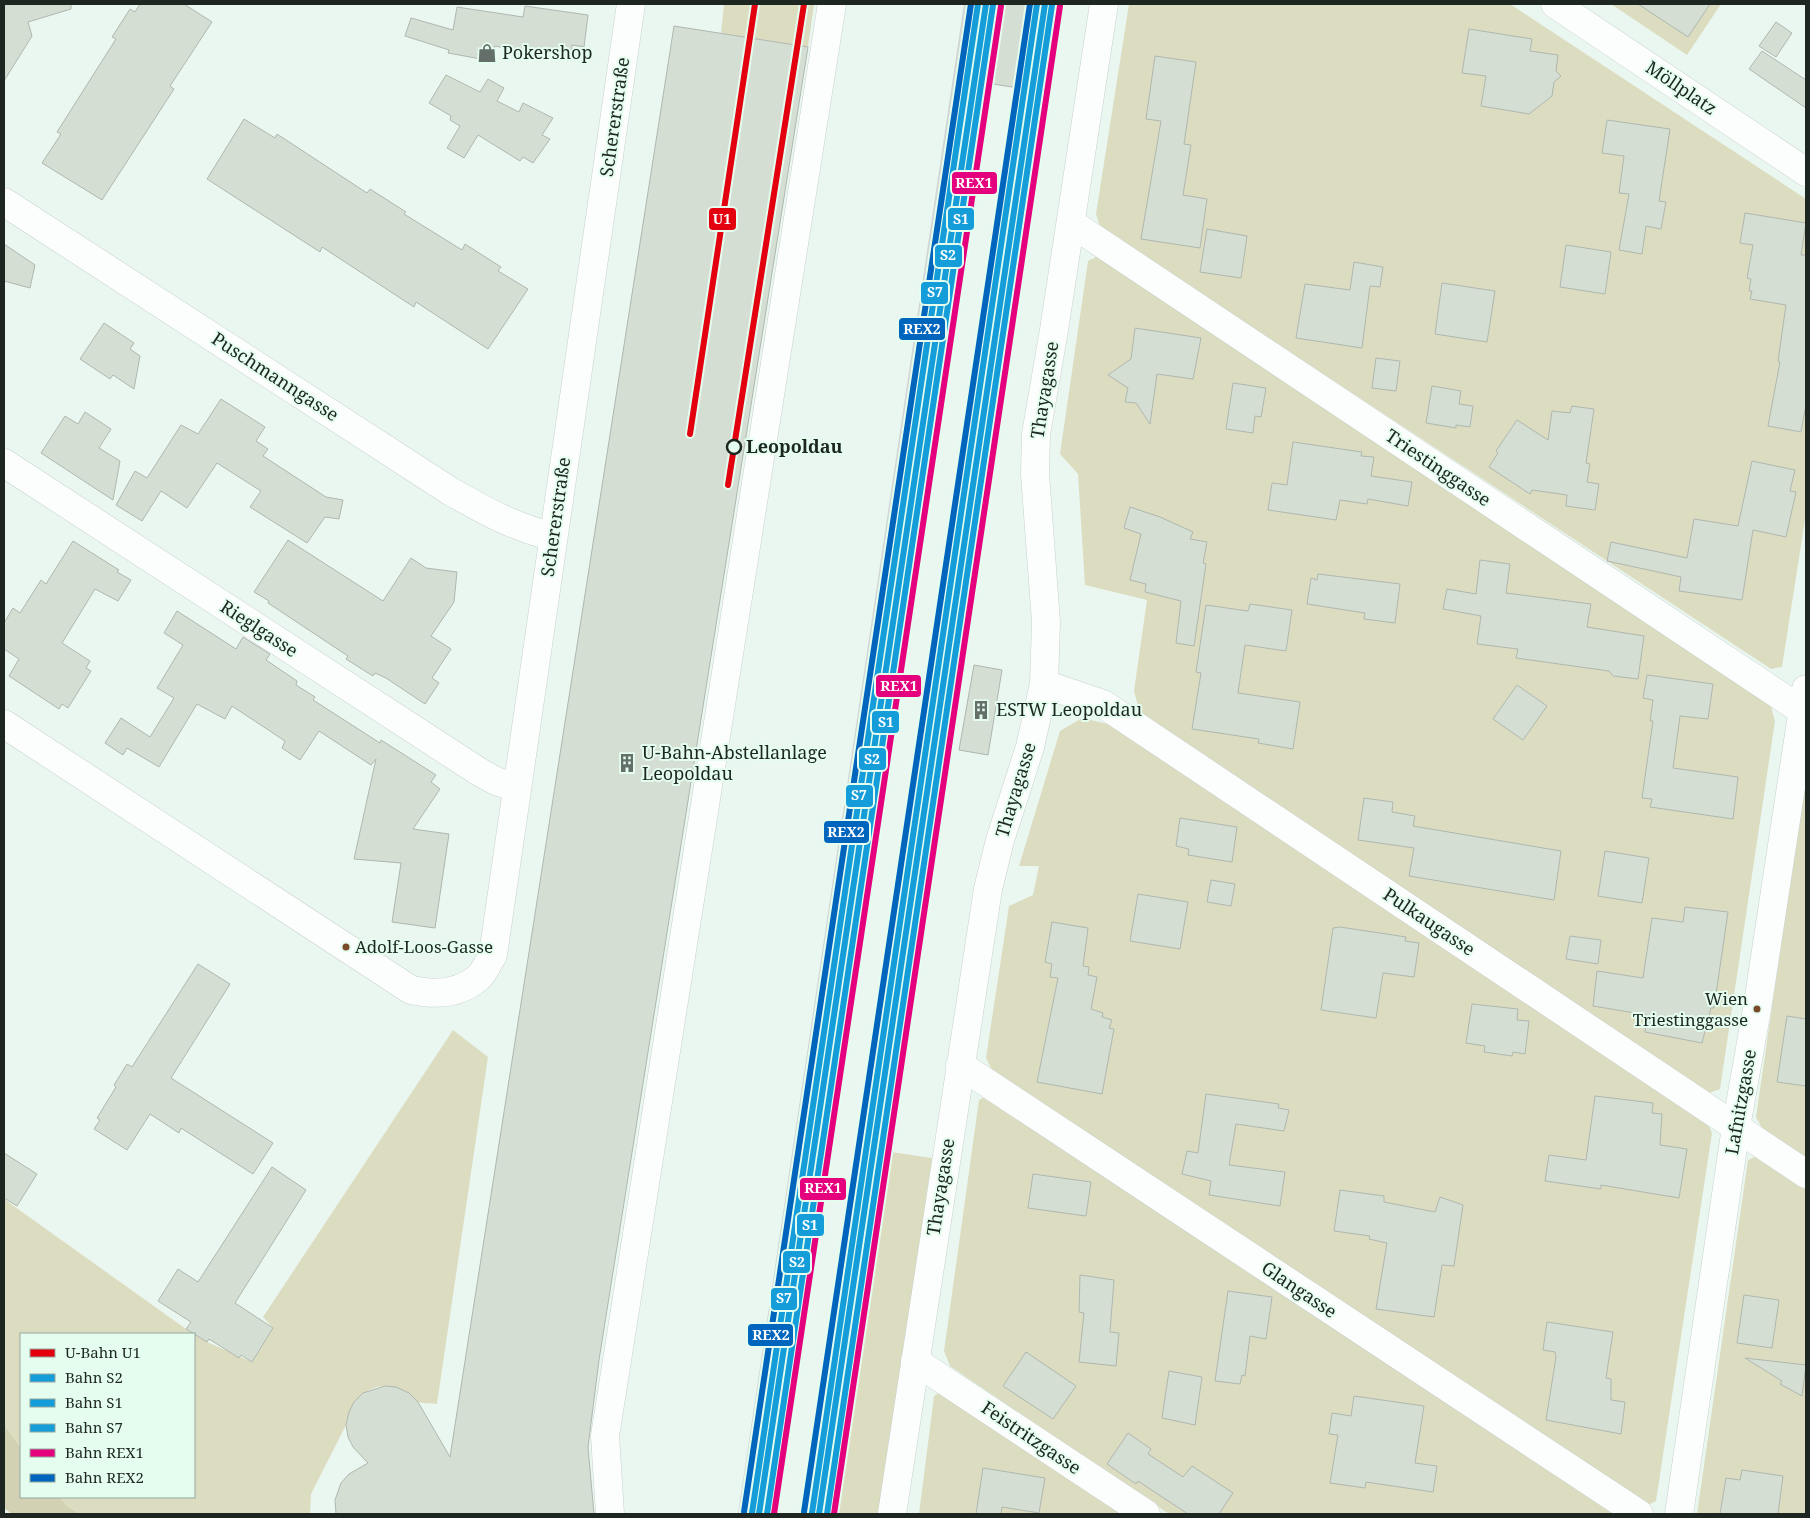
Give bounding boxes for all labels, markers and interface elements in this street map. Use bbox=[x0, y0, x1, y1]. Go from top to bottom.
place label: Pokershop bbox=[502, 40, 593, 64]
shop icon: Pokershop bbox=[476, 42, 498, 64]
street label: Möllplatz bbox=[1641, 55, 1722, 120]
street label: Schererstraße bbox=[594, 56, 634, 178]
line badge: REX1 bbox=[951, 171, 998, 195]
text: REX1 bbox=[955, 173, 993, 192]
line badge: U1 bbox=[708, 207, 737, 231]
line badge: S1 bbox=[947, 207, 975, 231]
text: U1 bbox=[713, 209, 731, 228]
text: S1 bbox=[953, 209, 969, 228]
line badge: S2 bbox=[934, 244, 963, 268]
text: S2 bbox=[940, 245, 956, 264]
line badge: S7 bbox=[920, 281, 949, 305]
text: S7 bbox=[927, 282, 943, 301]
line badge: REX2 bbox=[898, 317, 946, 341]
text: REX2 bbox=[903, 319, 941, 338]
street label: Puschmanngasse bbox=[207, 326, 344, 426]
street label: Thayagasse bbox=[1024, 339, 1064, 440]
street label: Triestinggasse bbox=[1381, 423, 1496, 511]
place label: Leopoldau bbox=[746, 434, 843, 458]
marker: Leopoldau bbox=[726, 439, 742, 455]
street label: Schererstraße bbox=[535, 456, 575, 578]
street label: Rieglgasse bbox=[216, 594, 303, 662]
line badge: REX1 bbox=[875, 674, 922, 698]
text: REX1 bbox=[880, 676, 918, 695]
place label: ESTW Leopoldau bbox=[996, 697, 1143, 721]
building icon: ESTW Leopoldau bbox=[970, 699, 992, 721]
line badge: S1 bbox=[871, 710, 900, 734]
text: S1 bbox=[878, 712, 894, 731]
street label: Thayagasse bbox=[989, 739, 1041, 840]
place label: U-Bahn-Abstellanlage Leopoldau bbox=[642, 740, 827, 785]
line badge: S2 bbox=[858, 747, 887, 771]
text: S2 bbox=[864, 749, 880, 768]
building icon: U-Bahn-Abstellanlage Leopoldau bbox=[616, 752, 638, 774]
line badge: S7 bbox=[845, 784, 874, 808]
text: S7 bbox=[851, 785, 867, 804]
line badge: REX2 bbox=[823, 820, 870, 844]
text: REX2 bbox=[827, 822, 865, 841]
street label: Pulkaugasse bbox=[1379, 882, 1480, 961]
place label: Adolf-Loos-Gasse bbox=[355, 935, 493, 958]
marker: Adolf-Loos-Gasse bbox=[341, 942, 351, 952]
place label: Wien Triestinggasse bbox=[1633, 987, 1748, 1031]
marker: Wien Triestinggasse bbox=[1752, 1004, 1762, 1014]
street label: Lafnitzgasse bbox=[1719, 1047, 1761, 1156]
street label: Thayagasse bbox=[920, 1136, 960, 1237]
line badge: REX1 bbox=[799, 1177, 847, 1201]
text: REX1 bbox=[804, 1178, 842, 1197]
line badge: S1 bbox=[796, 1213, 825, 1237]
text: S1 bbox=[802, 1215, 818, 1234]
line badge: S2 bbox=[782, 1250, 811, 1274]
text: S2 bbox=[789, 1252, 805, 1271]
street label: Glangasse bbox=[1257, 1255, 1342, 1323]
line badge: S7 bbox=[770, 1287, 798, 1311]
text: S7 bbox=[776, 1288, 792, 1307]
line badge: REX2 bbox=[747, 1323, 794, 1347]
text: REX2 bbox=[752, 1325, 790, 1344]
legend bbox=[20, 1333, 195, 1498]
text: U-Bahn U1 bbox=[65, 1342, 141, 1362]
text: Bahn S2 bbox=[65, 1367, 123, 1387]
text: Bahn S1 bbox=[65, 1392, 123, 1412]
street label: Feistritzgasse bbox=[977, 1395, 1086, 1479]
text: Bahn S7 bbox=[65, 1417, 123, 1437]
text: Bahn REX1 bbox=[65, 1442, 144, 1462]
text: Bahn REX2 bbox=[65, 1467, 144, 1487]

